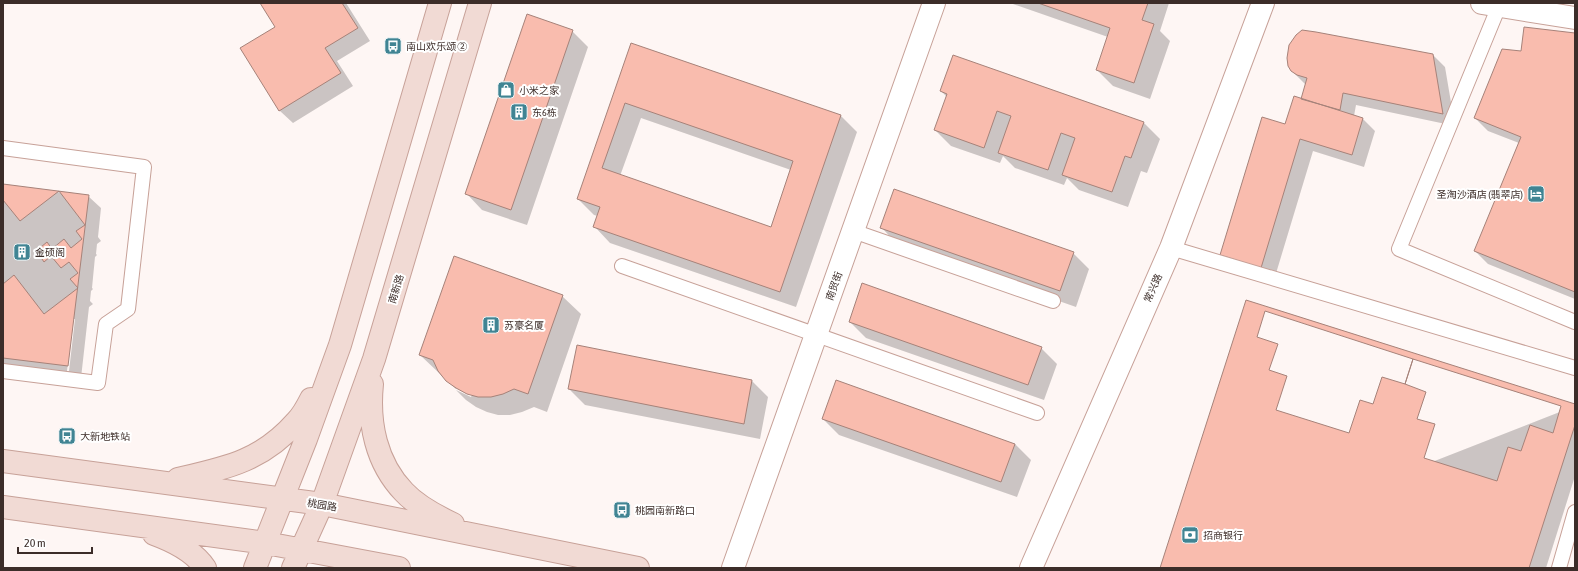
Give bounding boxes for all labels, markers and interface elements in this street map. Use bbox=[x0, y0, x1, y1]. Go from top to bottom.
bus stop icon: 南山欢乐颂 ② bbox=[383, 36, 403, 56]
place label: 南山欢乐颂 ② bbox=[406, 41, 467, 52]
shop icon: 小米之家 bbox=[496, 80, 516, 100]
place label: 小米之家 bbox=[519, 85, 560, 96]
building icon: 东6栋 bbox=[509, 102, 529, 122]
place label: 东6栋 bbox=[532, 107, 557, 118]
hotel icon: 圣淘沙酒店 (翡翠店) bbox=[1526, 184, 1546, 204]
place label: 圣淘沙酒店 (翡翠店) bbox=[1437, 189, 1523, 200]
building icon: 金硕阁 bbox=[12, 242, 32, 262]
place label: 金硕阁 bbox=[35, 247, 65, 258]
street label: 南贸街 bbox=[824, 270, 844, 302]
street label: 常兴路 bbox=[1142, 272, 1164, 304]
street label: 南新路 bbox=[386, 273, 406, 305]
building icon: 苏豪名厦 bbox=[481, 315, 501, 335]
place label: 苏豪名厦 bbox=[504, 320, 544, 331]
bus stop icon: 大新地铁站 bbox=[57, 426, 77, 446]
place label: 大新地铁站 bbox=[80, 431, 130, 442]
street label: 桃园路 bbox=[306, 497, 338, 513]
bus stop icon: 桃园南新路口 bbox=[612, 500, 632, 520]
place label: 桃园南新路口 bbox=[635, 505, 695, 516]
bank icon: 招商银行 bbox=[1180, 525, 1200, 545]
scale bar bbox=[18, 529, 92, 555]
place label: 招商银行 bbox=[1203, 530, 1243, 541]
text: 20 m bbox=[24, 536, 46, 550]

